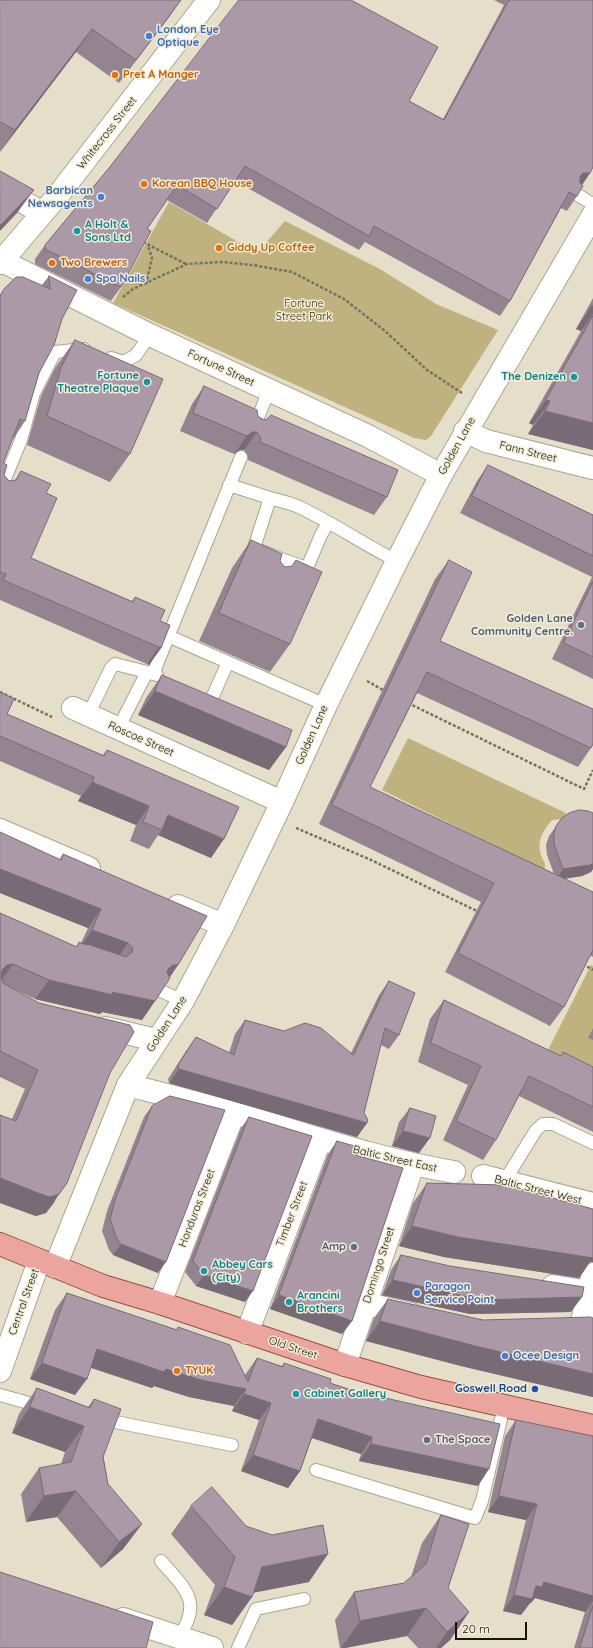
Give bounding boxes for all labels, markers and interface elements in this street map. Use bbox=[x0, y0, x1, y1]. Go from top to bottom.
place label: London Eye Optique bbox=[157, 23, 219, 49]
marker: London Eye Optique bbox=[144, 31, 154, 41]
place label: Pret A Manger bbox=[123, 68, 199, 82]
marker: Pret A Manger bbox=[110, 70, 120, 80]
street label: Whitecross Street bbox=[74, 94, 140, 172]
place label: Korean BBQ House bbox=[152, 177, 252, 191]
marker: Korean BBQ House bbox=[139, 179, 149, 189]
place label: Barbican Newsagents bbox=[28, 184, 93, 210]
marker: Barbican Newsagents bbox=[96, 192, 106, 202]
place label: A Holt & Sons Ltd bbox=[85, 218, 131, 244]
marker: A Holt & Sons Ltd bbox=[72, 226, 82, 236]
place label: Giddy Up Coffee bbox=[227, 241, 315, 255]
marker: Giddy Up Coffee bbox=[214, 243, 224, 253]
place label: Two Brewers bbox=[60, 256, 127, 270]
marker: Two Brewers bbox=[47, 258, 57, 268]
place label: Spa Nails bbox=[96, 272, 145, 286]
marker: Spa Nails bbox=[83, 274, 93, 284]
park label: Fortune Street Park bbox=[276, 297, 332, 323]
street label: Fortune Street bbox=[185, 347, 257, 389]
place label: Fortune Theatre Plaque bbox=[57, 369, 139, 395]
place label: The Denizen bbox=[501, 370, 566, 384]
marker: The Denizen bbox=[569, 372, 579, 382]
marker: Fortune Theatre Plaque bbox=[142, 377, 152, 387]
street label: Golden Lane bbox=[436, 415, 478, 477]
street label: Fann Street bbox=[498, 439, 558, 465]
place label: Golden Lane Community Centre. bbox=[471, 612, 573, 638]
marker: Golden Lane Community Centre. bbox=[576, 620, 586, 630]
street label: Golden Lane bbox=[293, 703, 331, 767]
street label: Roscoe Street bbox=[106, 719, 176, 759]
street label: Golden Lane bbox=[144, 994, 190, 1054]
street label: Baltic Street East bbox=[352, 1143, 438, 1175]
street label: Honduras Street bbox=[176, 1167, 218, 1249]
street label: Baltic Street West bbox=[493, 1173, 583, 1207]
street label: Timber Street bbox=[273, 1179, 311, 1249]
street label: Domingo Street bbox=[360, 1225, 398, 1305]
place label: Amp bbox=[322, 1240, 346, 1254]
marker: Amp bbox=[349, 1242, 359, 1252]
place label: Abbey Cars (City) bbox=[212, 1258, 273, 1284]
marker: Abbey Cars (City) bbox=[199, 1266, 209, 1276]
street label: Central Street bbox=[6, 1267, 42, 1337]
place label: Paragon Service Point bbox=[425, 1280, 494, 1306]
marker: Paragon Service Point bbox=[412, 1288, 422, 1298]
place label: Arancini Brothers bbox=[297, 1289, 343, 1315]
marker: Arancini Brothers bbox=[284, 1297, 294, 1307]
street label: Old Street bbox=[267, 1334, 319, 1362]
place label: Ocee Design bbox=[513, 1349, 579, 1363]
marker: Ocee Design bbox=[500, 1351, 510, 1361]
place label: TYUK bbox=[185, 1364, 213, 1378]
marker: TYUK bbox=[172, 1366, 182, 1376]
place label: Goswell Road bbox=[455, 1382, 527, 1396]
marker: Goswell Road bbox=[530, 1384, 540, 1394]
place label: Cabinet Gallery bbox=[304, 1387, 386, 1401]
marker: Cabinet Gallery bbox=[291, 1389, 301, 1399]
place label: The Space bbox=[435, 1433, 490, 1447]
marker: The Space bbox=[422, 1435, 432, 1445]
scale bar bbox=[457, 1614, 529, 1640]
text: 20 m bbox=[462, 1621, 490, 1636]

